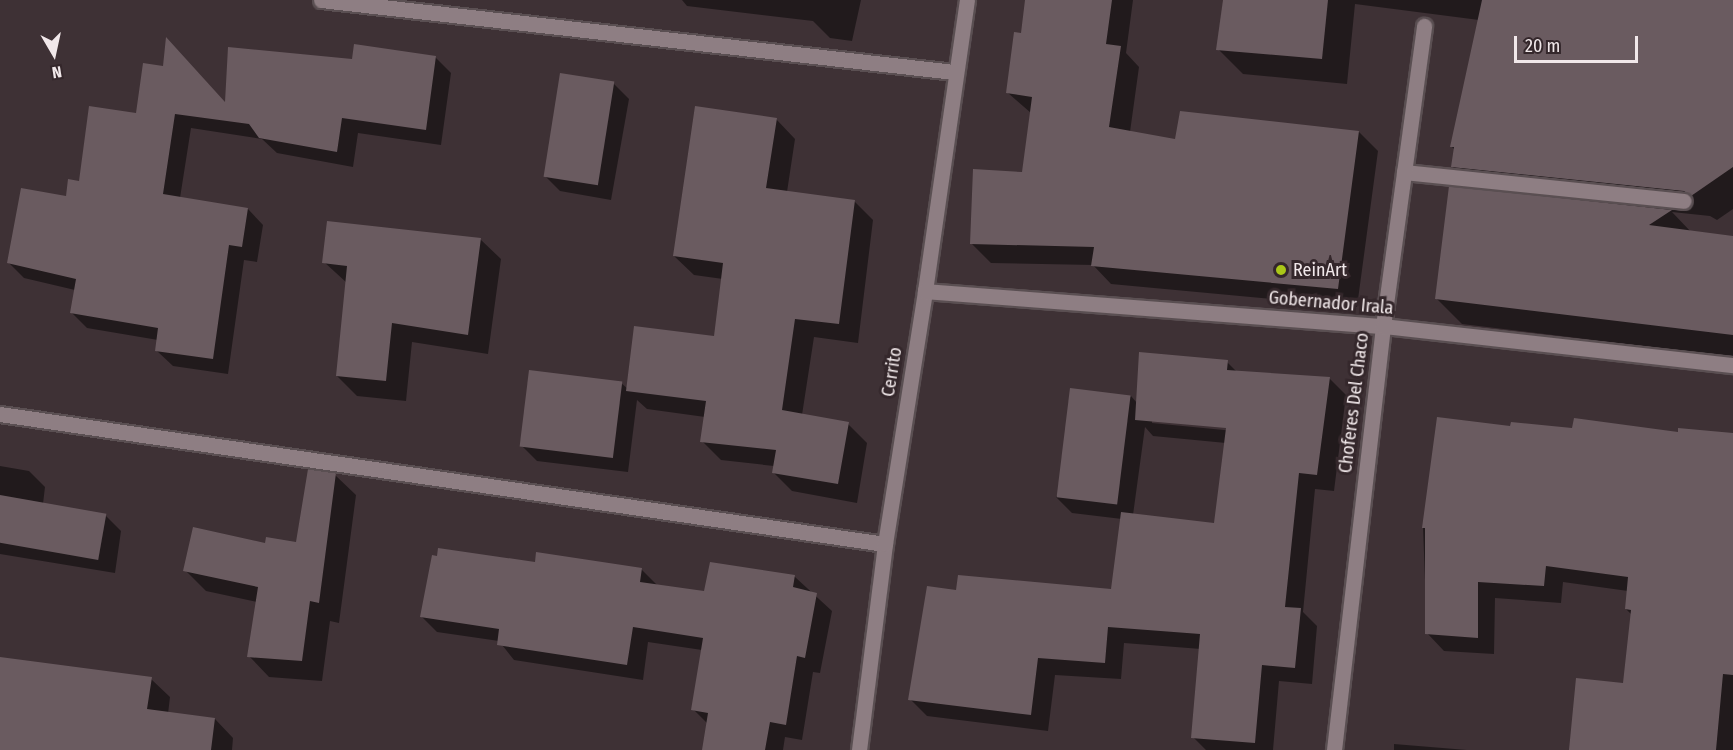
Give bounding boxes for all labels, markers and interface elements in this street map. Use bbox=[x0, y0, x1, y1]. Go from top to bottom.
north arrow bbox=[24, 24, 84, 84]
scale bar bbox=[1517, 24, 1642, 62]
text: 20 m bbox=[1525, 35, 1560, 57]
text: N bbox=[51, 62, 63, 82]
place label: ReinArt bbox=[1293, 259, 1347, 281]
marker: ReinArt bbox=[1274, 263, 1288, 277]
street label: Gobernador Irala bbox=[1268, 287, 1394, 319]
street label: Choferes Del Chaco bbox=[1335, 332, 1373, 474]
street label: Cerrito bbox=[877, 346, 907, 398]

